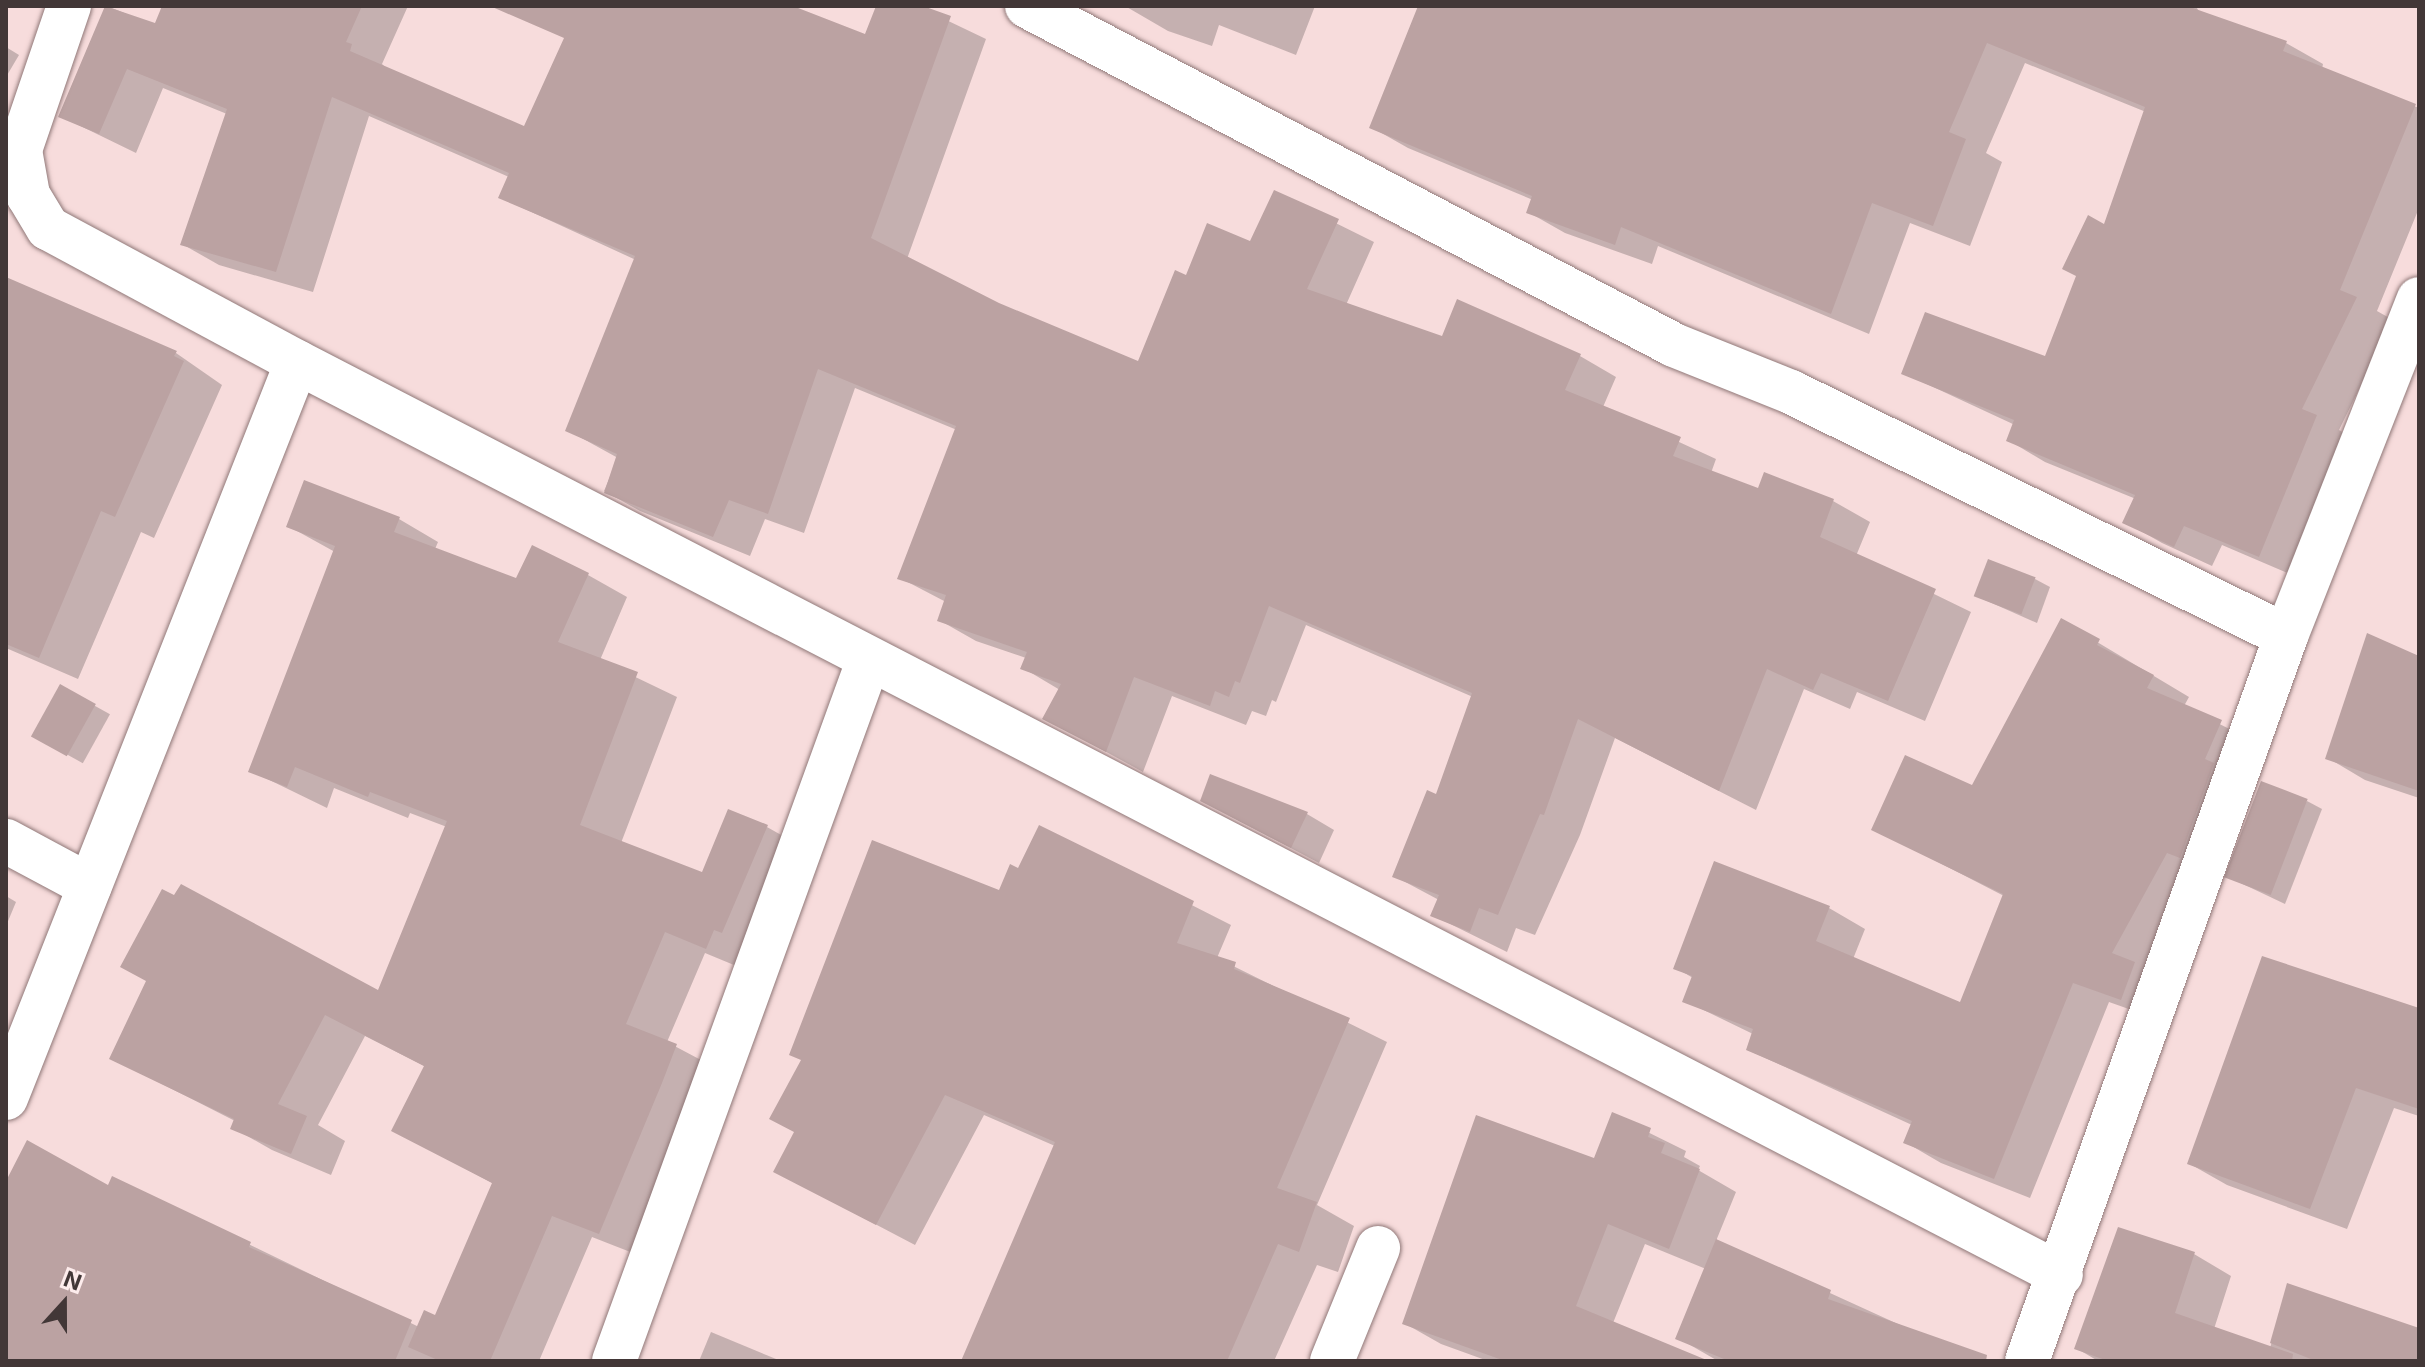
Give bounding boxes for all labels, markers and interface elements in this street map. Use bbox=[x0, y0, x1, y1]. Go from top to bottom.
north arrow bbox=[24, 1263, 104, 1343]
text: N bbox=[60, 1265, 85, 1296]

